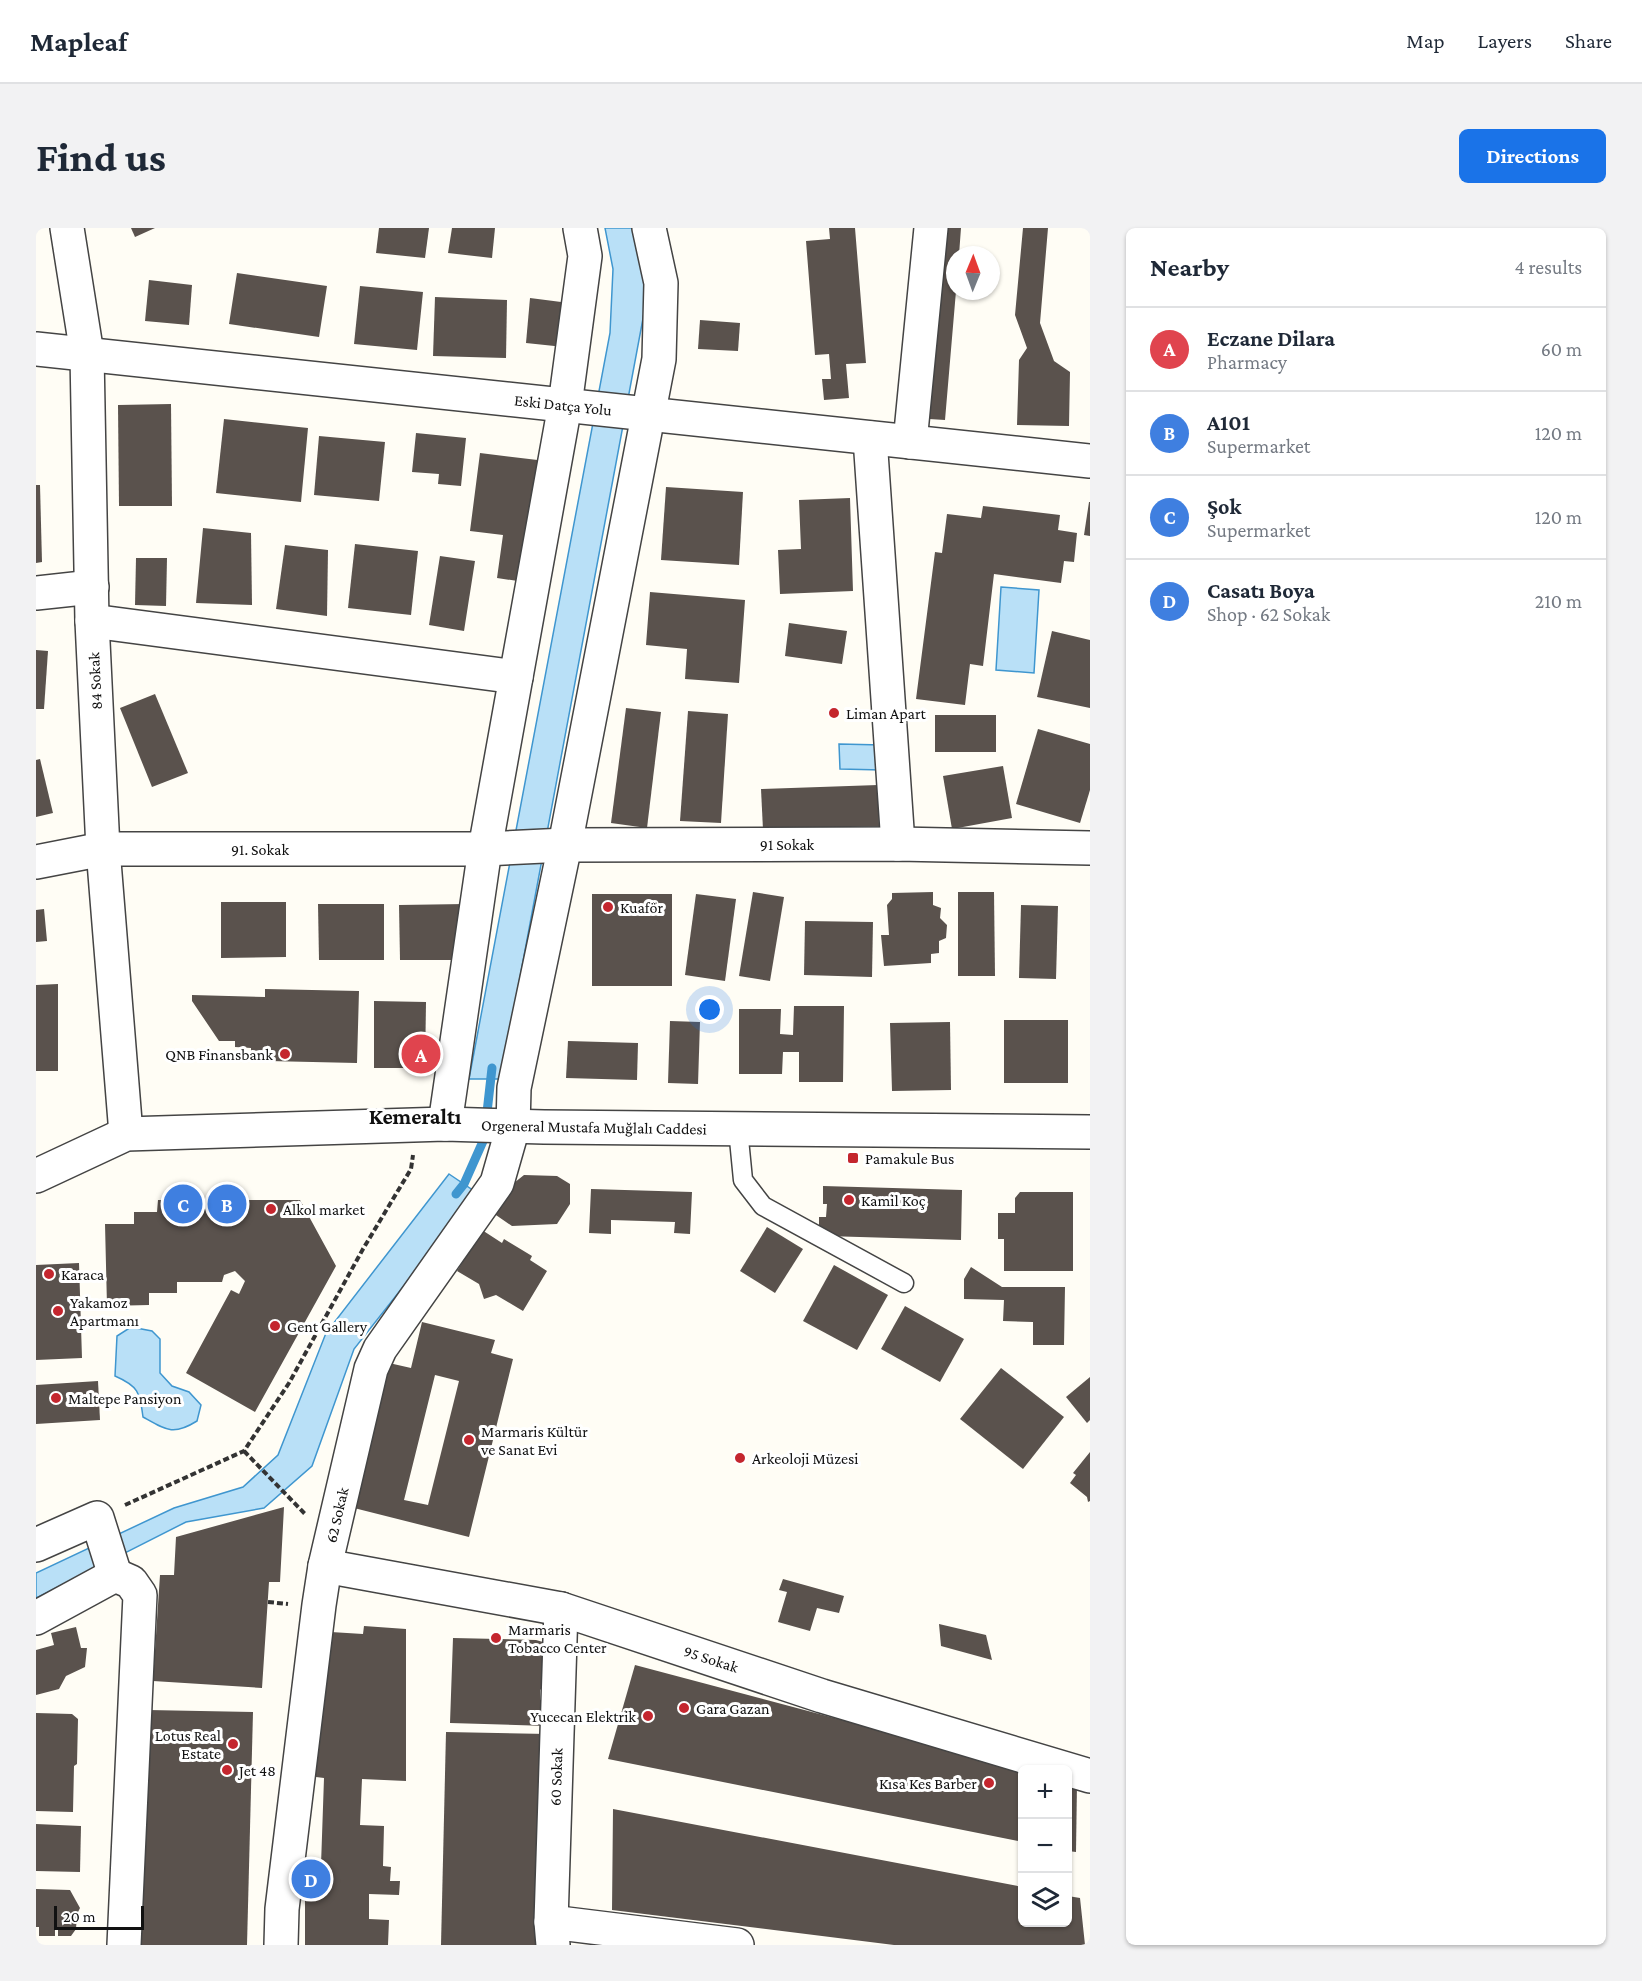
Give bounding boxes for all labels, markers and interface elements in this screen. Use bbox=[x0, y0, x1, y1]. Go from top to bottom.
text: Mapleaf bbox=[30, 26, 127, 57]
text: Map bbox=[1406, 29, 1445, 53]
text: Layers bbox=[1478, 29, 1532, 53]
text: Share bbox=[1565, 29, 1612, 53]
button: Directions bbox=[1459, 129, 1606, 183]
text: Find us bbox=[36, 133, 166, 180]
north arrow bbox=[946, 246, 1000, 300]
text: Nearby bbox=[1150, 253, 1229, 282]
text: 4 results bbox=[1515, 256, 1582, 278]
text: Eczane Dilara bbox=[1207, 326, 1335, 351]
text: A bbox=[1164, 338, 1175, 360]
text: 60 m bbox=[1541, 338, 1582, 360]
text: Pharmacy bbox=[1207, 351, 1287, 373]
street label: Eski Datça Yolu bbox=[513, 391, 613, 420]
text: A101 bbox=[1207, 410, 1250, 435]
text: B bbox=[1164, 422, 1175, 444]
text: 120 m bbox=[1535, 422, 1582, 444]
text: Supermarket bbox=[1207, 435, 1310, 457]
text: Şok bbox=[1207, 494, 1241, 519]
text: C bbox=[1163, 506, 1176, 528]
text: 120 m bbox=[1535, 506, 1582, 528]
text: Supermarket bbox=[1207, 519, 1310, 541]
text: Casatı Boya bbox=[1207, 578, 1315, 603]
text: D bbox=[1163, 590, 1176, 612]
text: 210 m bbox=[1535, 590, 1582, 612]
text: Shop · 62 Sokak bbox=[1207, 603, 1330, 625]
street label: 84 Sokak bbox=[85, 651, 105, 710]
place label: Liman Apart bbox=[846, 705, 927, 723]
marker: Liman Apart bbox=[827, 706, 841, 720]
street label: 91 Sokak bbox=[760, 836, 815, 853]
street label: 91. Sokak bbox=[231, 841, 289, 858]
place label: Kuaför bbox=[620, 899, 663, 916]
marker: Kuaför bbox=[601, 900, 615, 914]
your location bbox=[695, 995, 724, 1024]
pin: A bbox=[402, 1032, 440, 1076]
place label: QNB Finansbank bbox=[165, 1046, 273, 1063]
marker: QNB Finansbank bbox=[278, 1047, 292, 1061]
district label: Kemeraltı bbox=[369, 1104, 462, 1129]
street label: Orgeneral Mustafa Muğlalı Caddesi bbox=[481, 1117, 707, 1138]
place label: Pamakule Bus bbox=[865, 1150, 954, 1167]
marker: Pamakule Bus bbox=[846, 1151, 860, 1165]
pin: C bbox=[164, 1182, 202, 1226]
pin: B bbox=[208, 1182, 246, 1226]
place label: Kamil Koç bbox=[861, 1192, 926, 1210]
marker: Kamil Koç bbox=[842, 1193, 856, 1207]
place label: Alkol market bbox=[283, 1201, 365, 1218]
marker: Alkol market bbox=[264, 1202, 278, 1216]
place label: Karaca bbox=[61, 1266, 105, 1283]
marker: Karaca bbox=[42, 1267, 56, 1281]
place label: Yakamoz Apartmanı bbox=[70, 1294, 139, 1330]
marker: Yakamoz Apartmanı bbox=[51, 1304, 65, 1318]
place label: Gent Gallery bbox=[287, 1318, 368, 1336]
marker: Gent Gallery bbox=[268, 1319, 282, 1333]
place label: Maltepe Pansiyon bbox=[68, 1390, 182, 1408]
marker: Maltepe Pansiyon bbox=[49, 1391, 63, 1405]
place label: Marmaris Kültür ve Sanat Evi bbox=[480, 1423, 588, 1458]
marker: Marmaris Kültür ve Sanat Evi bbox=[462, 1433, 476, 1447]
place label: Arkeoloji Müzesi bbox=[752, 1450, 859, 1468]
marker: Arkeoloji Müzesi bbox=[733, 1451, 747, 1465]
street label: 62 Sokak bbox=[322, 1485, 352, 1544]
place label: Marmaris Tobacco Center bbox=[508, 1621, 607, 1656]
marker: Marmaris Tobacco Center bbox=[489, 1631, 503, 1645]
street label: 95 Sokak bbox=[681, 1642, 741, 1676]
place label: Gara Gazan bbox=[696, 1700, 770, 1717]
marker: Gara Gazan bbox=[677, 1701, 691, 1715]
place label: Yucecan Elektrik bbox=[530, 1708, 636, 1725]
marker: Yucecan Elektrik bbox=[641, 1709, 655, 1723]
place label: Lotus Real Estate bbox=[155, 1727, 221, 1762]
marker: Lotus Real Estate bbox=[226, 1737, 240, 1751]
street label: 60 Sokak bbox=[546, 1747, 566, 1806]
place label: Jet 48 bbox=[237, 1762, 276, 1780]
marker: Jet 48 bbox=[220, 1763, 234, 1777]
map controls bbox=[1018, 1765, 1072, 1927]
button: + bbox=[1018, 1765, 1072, 1819]
place label: Kısa Kes Barber bbox=[879, 1775, 977, 1792]
marker: Kısa Kes Barber bbox=[982, 1776, 996, 1790]
button: − bbox=[1018, 1819, 1072, 1873]
pin: D bbox=[292, 1856, 330, 1902]
button: layers bbox=[1018, 1873, 1072, 1927]
scale bar bbox=[54, 1903, 144, 1930]
text: 20 m bbox=[63, 1908, 96, 1925]

